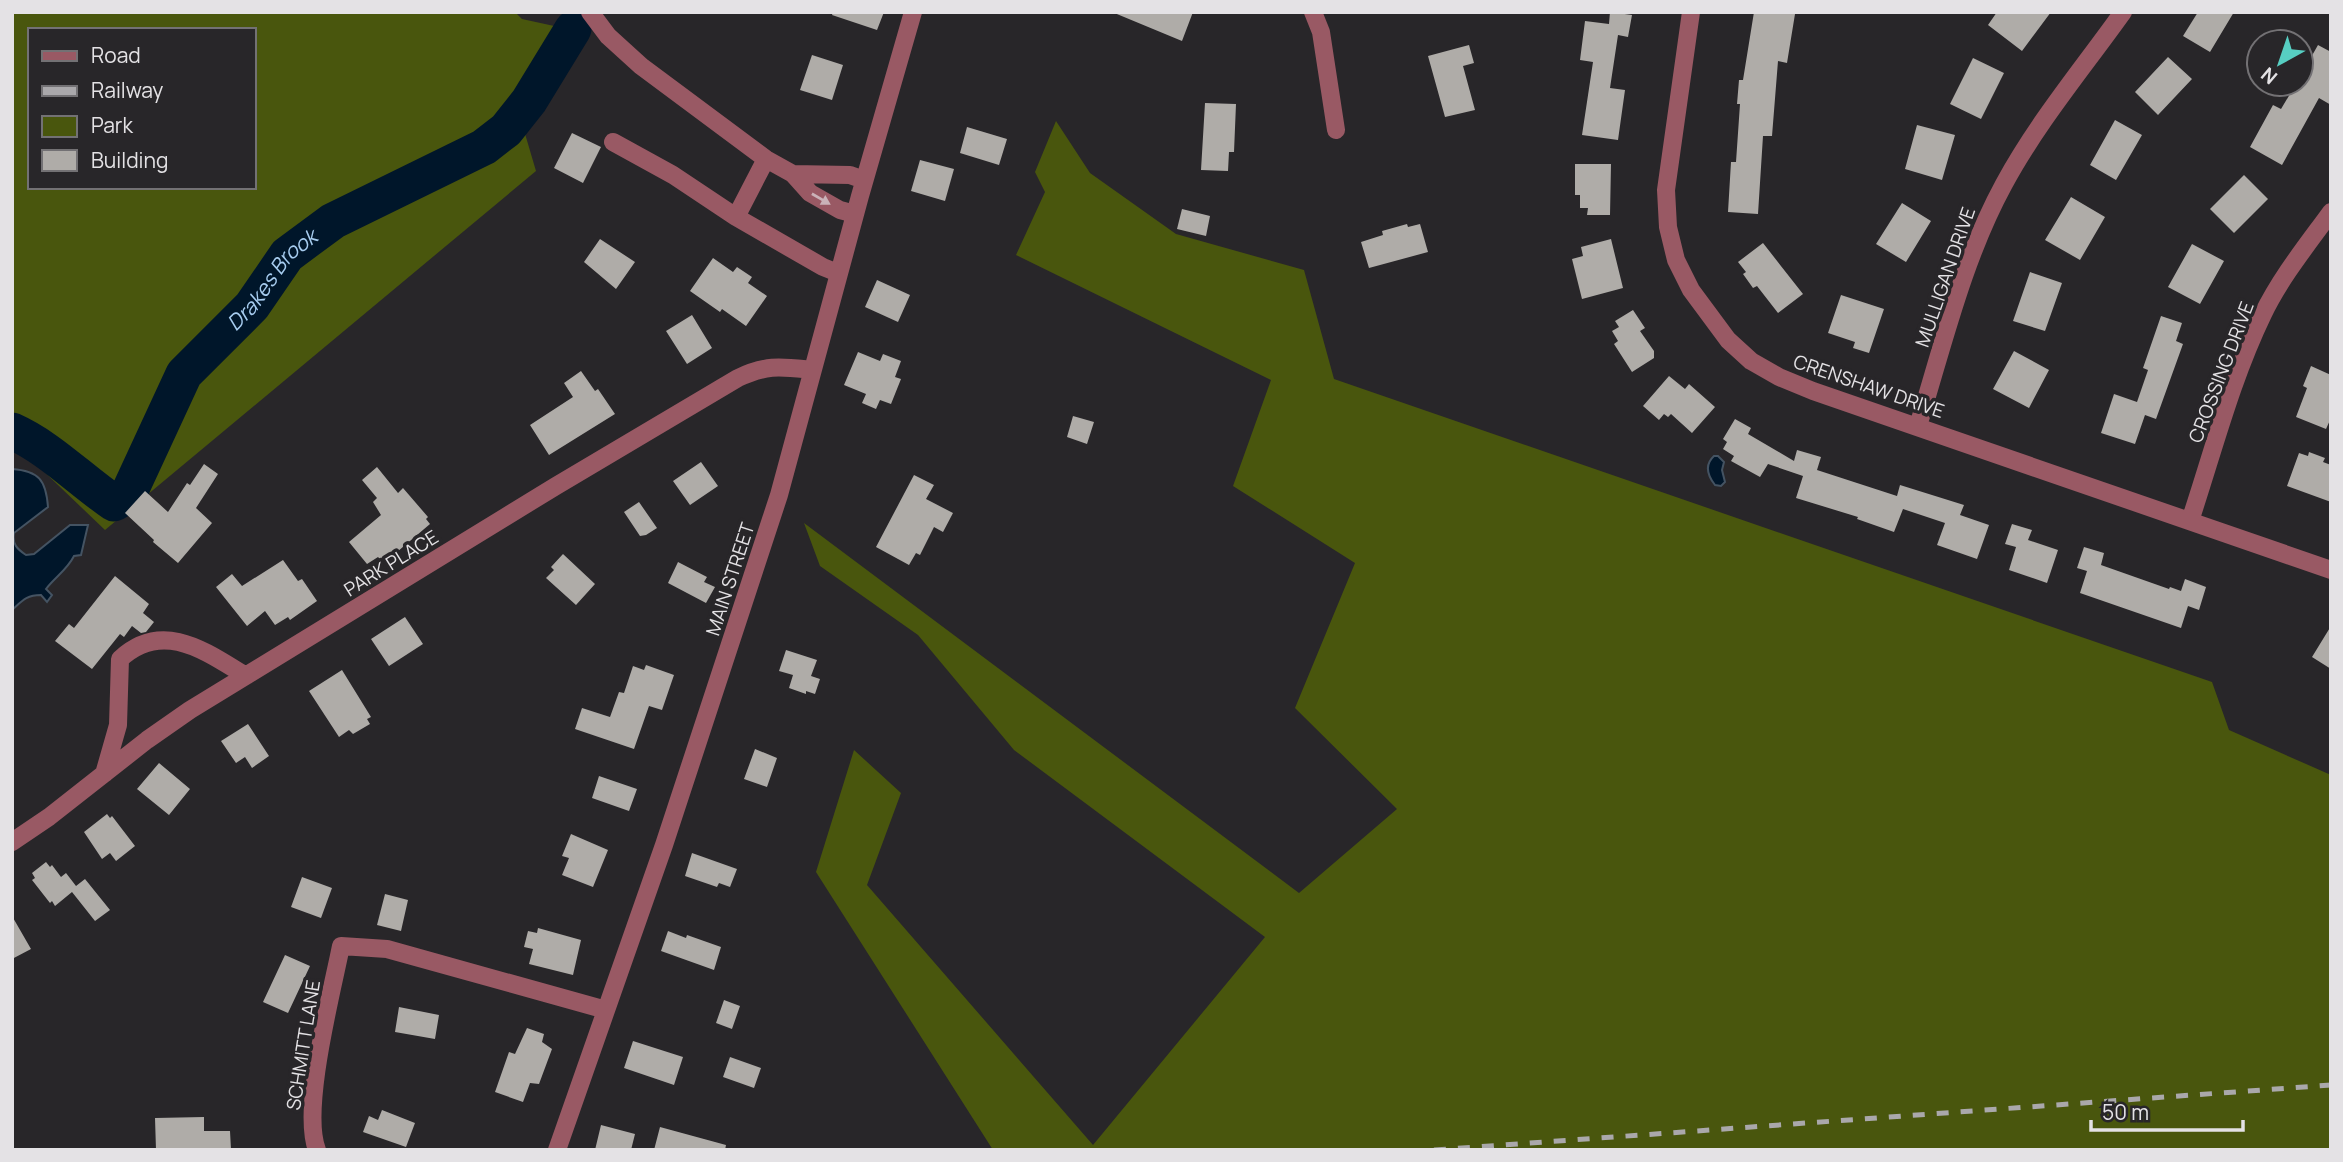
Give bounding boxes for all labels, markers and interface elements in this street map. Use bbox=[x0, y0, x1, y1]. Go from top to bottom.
legend bbox=[28, 28, 256, 189]
north arrow bbox=[2245, 28, 2315, 98]
text: Road bbox=[91, 41, 141, 69]
text: N bbox=[2255, 62, 2283, 90]
text: Railway bbox=[91, 76, 163, 104]
text: Park bbox=[91, 111, 133, 139]
text: Building bbox=[91, 146, 168, 174]
one-way arrow bbox=[811, 193, 830, 205]
street label: MULLIGAN DRIVE bbox=[1909, 204, 1981, 350]
water label: Drakes Brook bbox=[220, 221, 325, 336]
street label: CROSSING DRIVE bbox=[2182, 298, 2260, 446]
street label: CRENSHAW DRIVE bbox=[1790, 348, 1948, 424]
street label: MAIN STREET bbox=[700, 519, 761, 639]
street label: PARK PLACE bbox=[339, 524, 443, 602]
street label: SCHMITT LANE bbox=[280, 978, 326, 1112]
scale bar bbox=[2091, 1088, 2243, 1132]
text: 50 m bbox=[2102, 1098, 2149, 1126]

